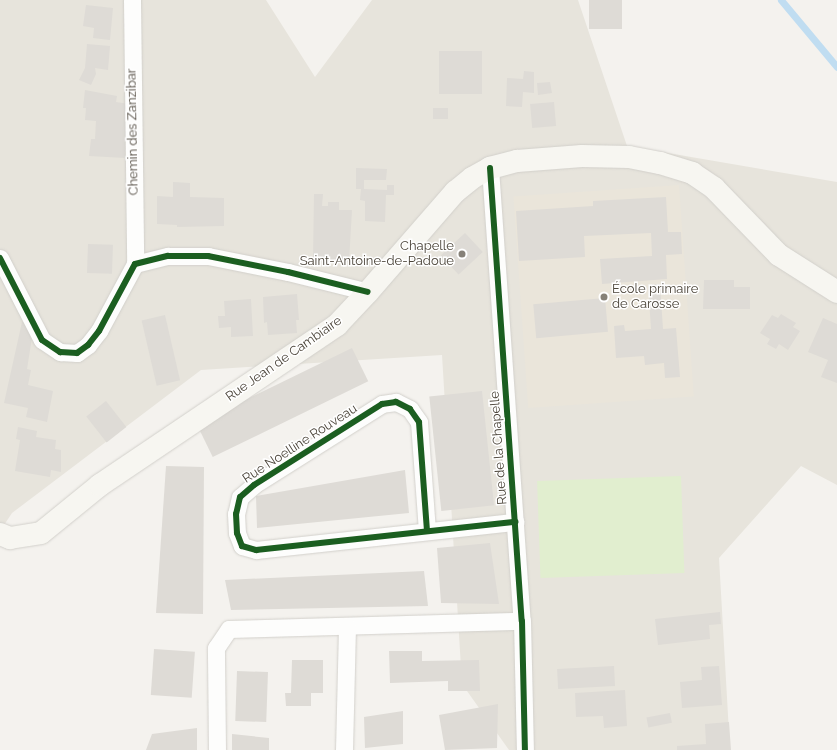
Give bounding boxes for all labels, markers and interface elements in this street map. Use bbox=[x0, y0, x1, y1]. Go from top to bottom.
street label: Chemin des Zanzibar bbox=[124, 68, 142, 196]
place label: Chapelle Saint-Antoine-de-Padoue bbox=[300, 239, 454, 270]
marker: Chapelle Saint-Antoine-de-Padoue bbox=[457, 249, 467, 259]
place label: École primaire de Carosse bbox=[612, 282, 698, 313]
marker: École primaire de Carosse bbox=[599, 292, 609, 302]
street label: Rue Jean de Cambiaire bbox=[223, 313, 345, 405]
street label: Rue de la Chapelle bbox=[487, 391, 511, 505]
street label: Rue Noelline Rouveau bbox=[240, 401, 360, 487]

